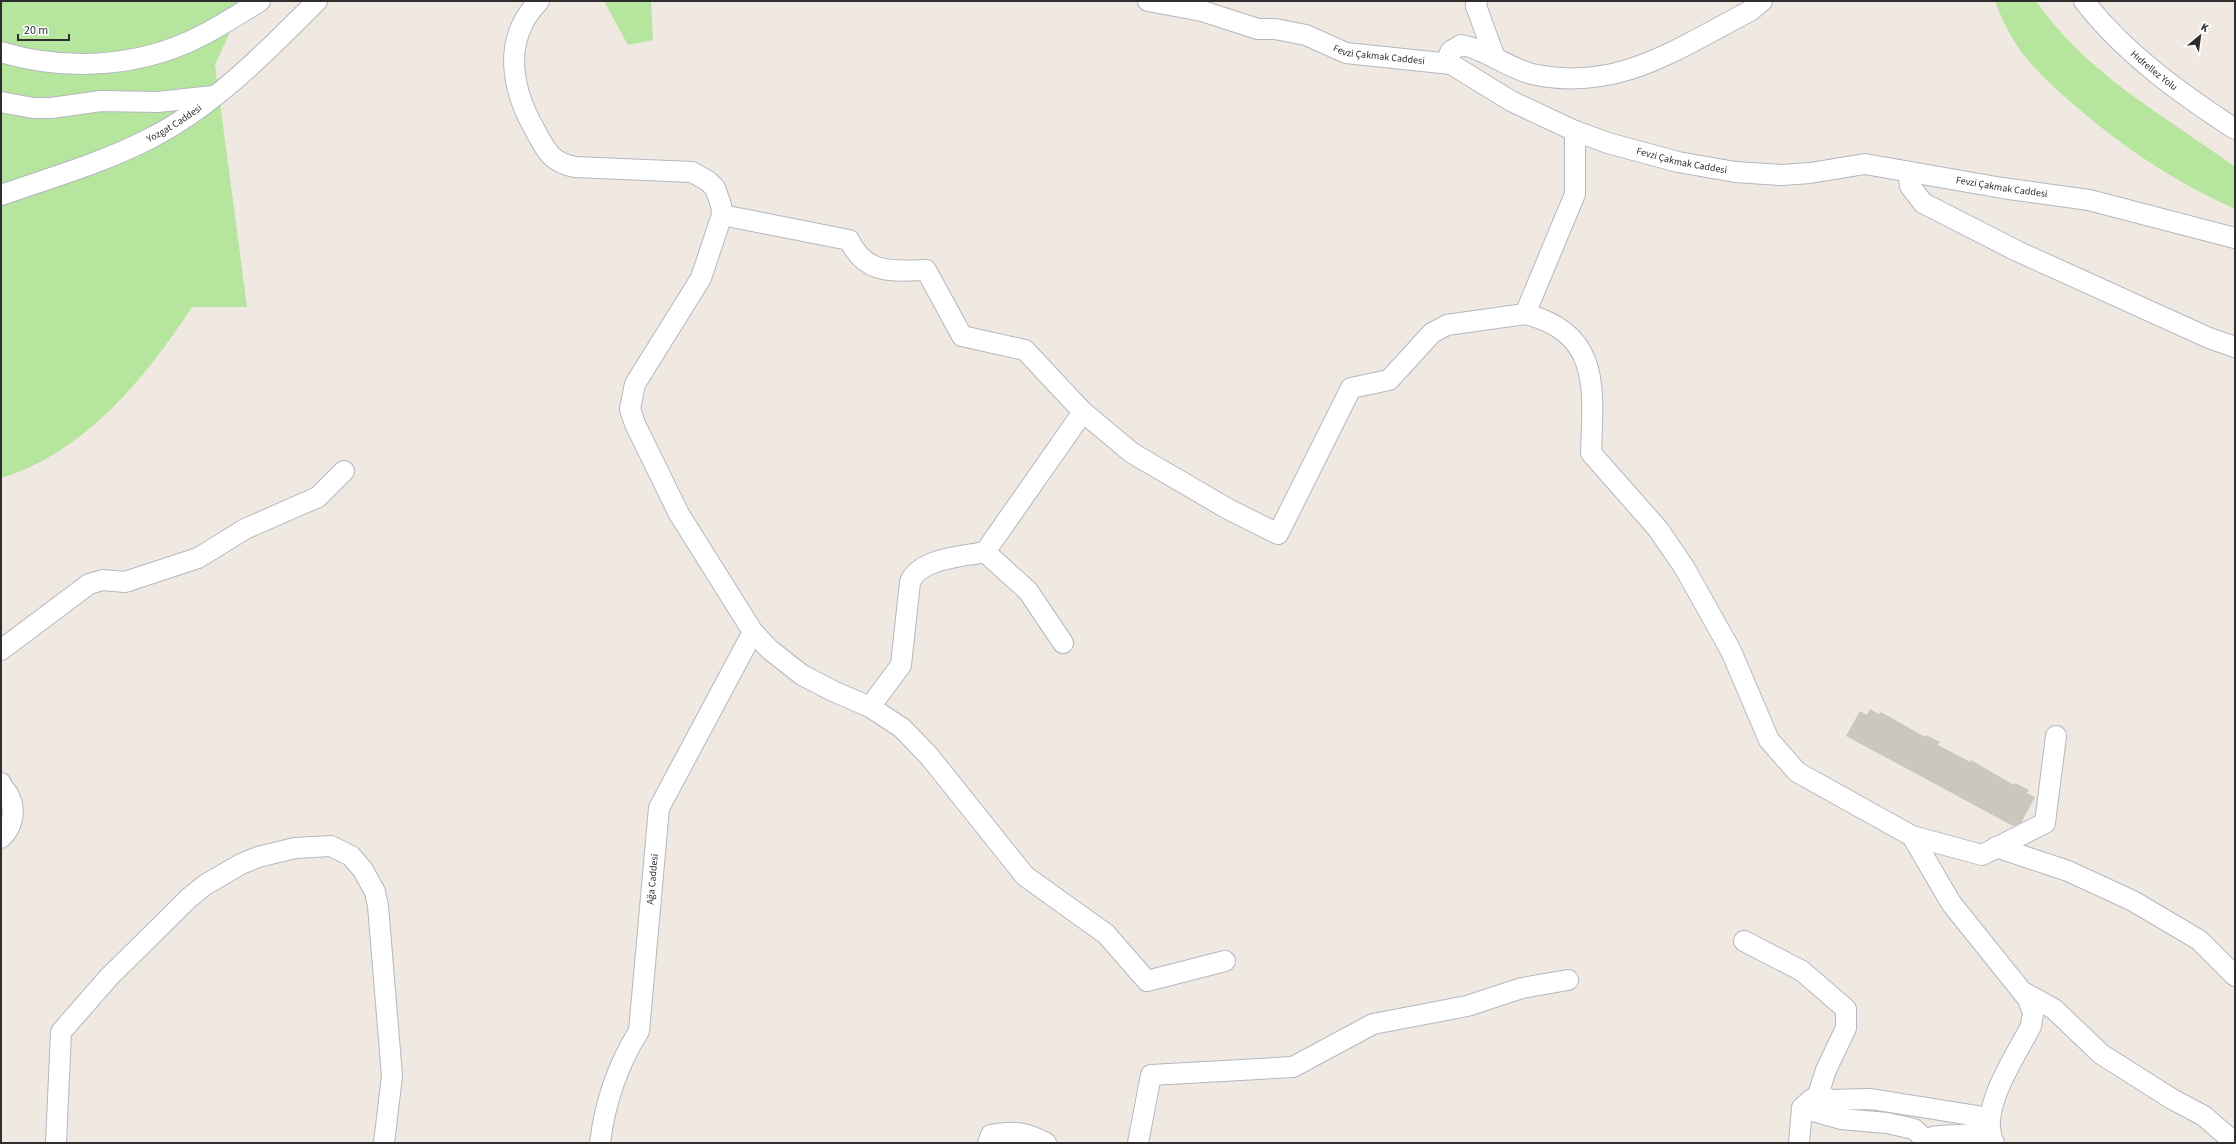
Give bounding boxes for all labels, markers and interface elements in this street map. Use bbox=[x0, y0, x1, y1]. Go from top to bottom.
scale bar bbox=[18, 16, 69, 42]
north arrow bbox=[2180, 16, 2220, 56]
text: K bbox=[2198, 19, 2211, 36]
text: 20 m bbox=[24, 22, 48, 39]
street label: Fevzi Çakmak Caddesi bbox=[1331, 41, 1425, 68]
street label: Hıdrellez Yolu bbox=[2127, 47, 2180, 94]
street label: Yozgat Caddesi bbox=[143, 101, 205, 146]
street label: Fevzi Çakmak Caddesi bbox=[1635, 144, 1728, 177]
street label: Fevzi Çakmak Caddesi bbox=[1955, 173, 2048, 201]
street label: Ağa Caddesi bbox=[643, 853, 662, 905]

